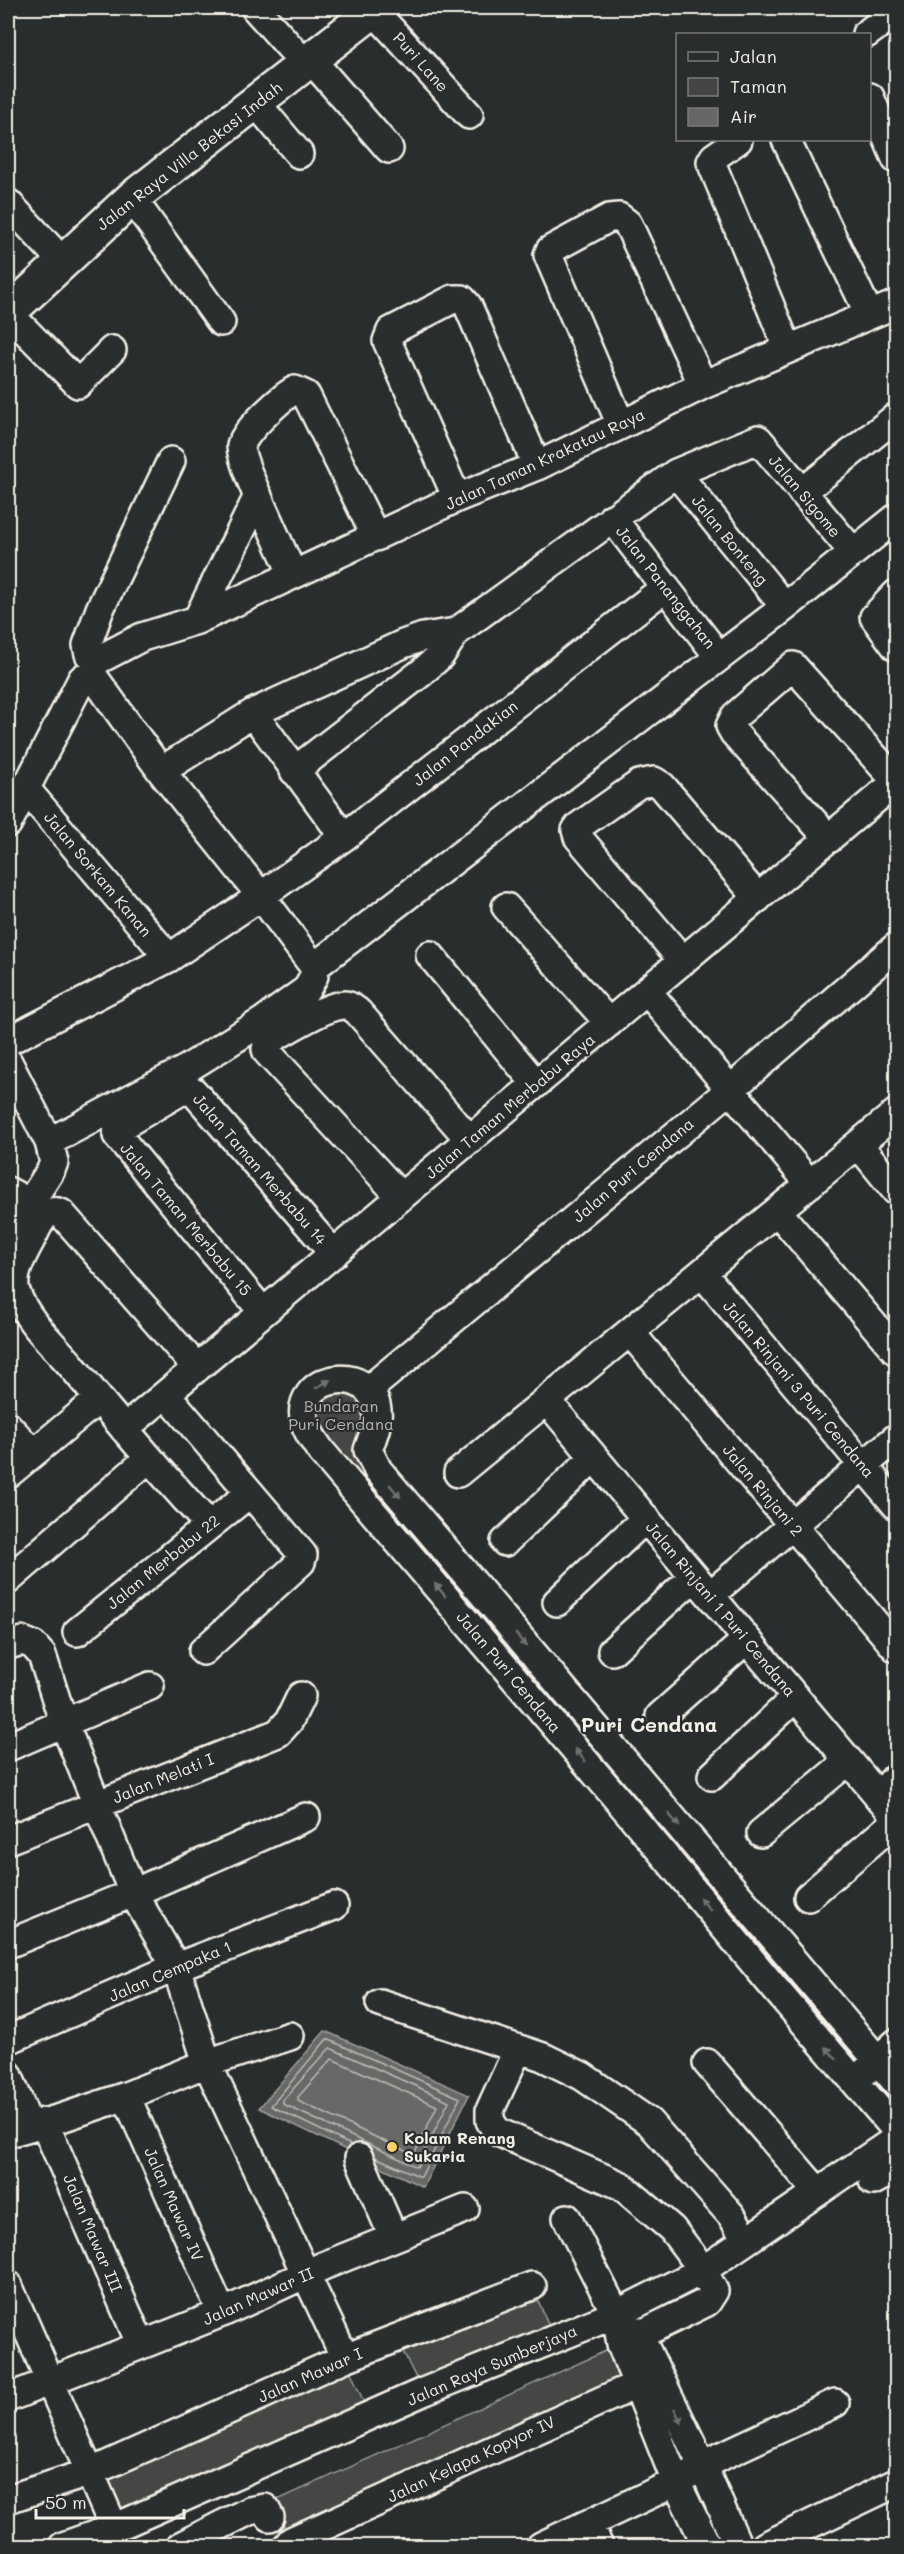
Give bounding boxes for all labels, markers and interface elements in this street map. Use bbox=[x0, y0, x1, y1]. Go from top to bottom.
street label: Puri Lane bbox=[389, 27, 454, 96]
legend bbox=[676, 33, 871, 141]
text: Jalan bbox=[730, 44, 777, 68]
text: Taman bbox=[730, 74, 787, 98]
street label: Jalan Raya Villa Bekasi Indah bbox=[92, 77, 286, 235]
text: Air bbox=[730, 104, 757, 128]
street label: Jalan Taman Krakatau Raya bbox=[442, 403, 648, 514]
street label: Jalan Sigome bbox=[765, 450, 846, 542]
street label: Jalan Bonteng bbox=[688, 490, 773, 589]
street label: Jalan Pananggahan bbox=[612, 521, 721, 652]
street label: Jalan Pandakian bbox=[408, 695, 521, 790]
street label: Jalan Sorkam Kanan bbox=[40, 807, 157, 941]
street label: Jalan Taman Merbabu Raya bbox=[420, 1028, 599, 1183]
street label: Jalan Taman Merbabu 14 bbox=[189, 1089, 332, 1249]
street label: Jalan Puri Cendana bbox=[568, 1113, 698, 1227]
street label: Jalan Taman Merbabu 15 bbox=[116, 1138, 257, 1300]
street label: Jalan Rinjani 3 Puri Cendana bbox=[719, 1296, 880, 1482]
one-way arrow bbox=[315, 1379, 332, 1389]
park label: Bundaran Puri Cendana bbox=[288, 1395, 394, 1434]
street label: Jalan Rinjani 2 bbox=[719, 1439, 808, 1540]
one-way arrow bbox=[388, 1483, 401, 1498]
street label: Jalan Merbabu 22 bbox=[102, 1510, 223, 1614]
street label: Jalan Rinjani 1 Puri Cendana bbox=[642, 1517, 801, 1701]
one-way arrow bbox=[434, 1583, 447, 1598]
street label: Jalan Puri Cendana bbox=[452, 1607, 566, 1737]
one-way arrow bbox=[514, 1632, 527, 1647]
district label: Puri Cendana bbox=[581, 1711, 717, 1737]
street label: Jalan Melati I bbox=[109, 1748, 217, 1807]
one-way arrow bbox=[574, 1748, 587, 1763]
one-way arrow bbox=[667, 1812, 680, 1827]
one-way arrow bbox=[699, 1897, 712, 1912]
street label: Jalan Cempaka 1 bbox=[105, 1935, 234, 2006]
one-way arrow bbox=[825, 2046, 838, 2061]
place label: Kolam Renang Sukaria bbox=[404, 2127, 515, 2166]
marker: Kolam Renang Sukaria bbox=[385, 2140, 399, 2154]
street label: Jalan Mawar IV bbox=[140, 2144, 209, 2264]
street label: Jalan Mawar III bbox=[59, 2171, 128, 2295]
street label: Jalan Mawar II bbox=[199, 2262, 316, 2329]
street label: Jalan Raya Sumberjaya bbox=[404, 2319, 580, 2410]
street label: Jalan Mawar I bbox=[254, 2342, 365, 2407]
one-way arrow bbox=[674, 2408, 683, 2425]
street label: Jalan Kelapa Kopyor IV bbox=[384, 2410, 558, 2507]
scale bar bbox=[36, 2482, 184, 2520]
text: 50 m bbox=[45, 2490, 87, 2514]

